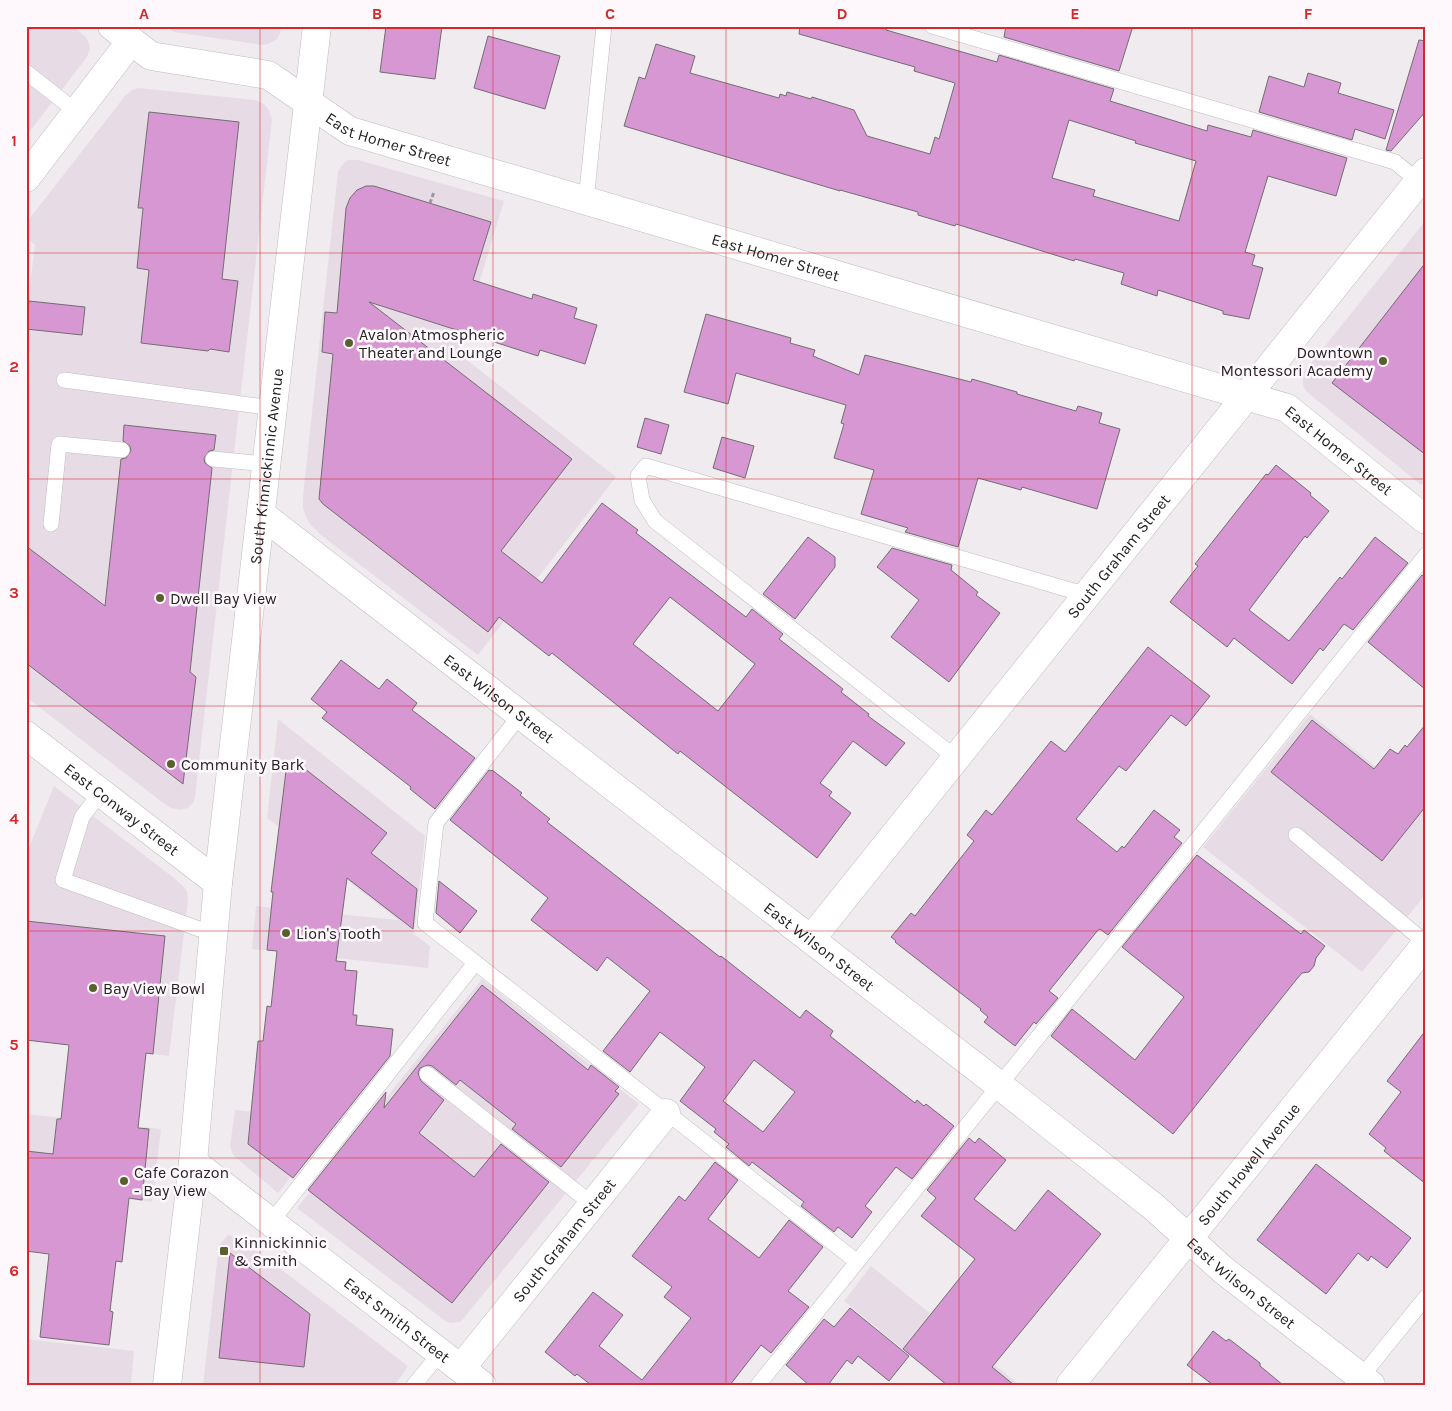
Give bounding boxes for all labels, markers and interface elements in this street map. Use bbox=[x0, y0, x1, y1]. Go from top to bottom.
text: A bbox=[139, 4, 149, 23]
text: B bbox=[372, 4, 382, 23]
text: C bbox=[605, 4, 615, 23]
text: D bbox=[837, 4, 848, 23]
text: E bbox=[1070, 4, 1080, 23]
text: F bbox=[1304, 4, 1313, 23]
street label: East Homer Street bbox=[322, 108, 453, 170]
text: 1 bbox=[11, 131, 17, 150]
street label: East Homer Street bbox=[709, 229, 842, 285]
place label: Avalon Atmospheric Theater and Lounge bbox=[359, 325, 505, 362]
marker: Avalon Atmospheric Theater and Lounge bbox=[343, 337, 355, 349]
place label: Downtown Montessori Academy bbox=[1221, 343, 1374, 380]
marker: Downtown Montessori Academy bbox=[1377, 355, 1389, 367]
text: 2 bbox=[9, 357, 19, 376]
street label: South Kinnickinnic Avenue bbox=[246, 367, 287, 565]
street label: East Homer Street bbox=[1281, 401, 1396, 499]
street label: South Graham Street bbox=[1063, 490, 1174, 622]
text: 3 bbox=[9, 583, 19, 602]
place label: Dwell Bay View bbox=[170, 589, 277, 608]
marker: Dwell Bay View bbox=[154, 592, 166, 604]
street label: East Wilson Street bbox=[440, 650, 558, 747]
place label: Community Bark bbox=[181, 755, 304, 774]
marker: Community Bark bbox=[165, 758, 177, 770]
street label: East Conway Street bbox=[60, 759, 183, 860]
text: 4 bbox=[9, 809, 19, 828]
street label: East Wilson Street bbox=[760, 898, 878, 995]
place label: Lion's Tooth bbox=[296, 924, 381, 943]
marker: Lion's Tooth bbox=[280, 927, 292, 939]
place label: Bay View Bowl bbox=[103, 979, 205, 998]
marker: Bay View Bowl bbox=[87, 982, 99, 994]
text: 5 bbox=[9, 1035, 19, 1054]
street label: South Howell Avenue bbox=[1194, 1099, 1304, 1230]
place label: Cafe Corazon - Bay View bbox=[134, 1163, 229, 1200]
marker: Cafe Corazon - Bay View bbox=[118, 1175, 130, 1187]
street label: South Graham Street bbox=[509, 1175, 620, 1306]
place label: Kinnickinnic & Smith bbox=[234, 1233, 327, 1270]
street label: East Wilson Street bbox=[1183, 1233, 1299, 1333]
marker: Kinnickinnic & Smith bbox=[218, 1245, 230, 1257]
text: 6 bbox=[9, 1261, 19, 1280]
street label: East Smith Street bbox=[340, 1273, 454, 1367]

